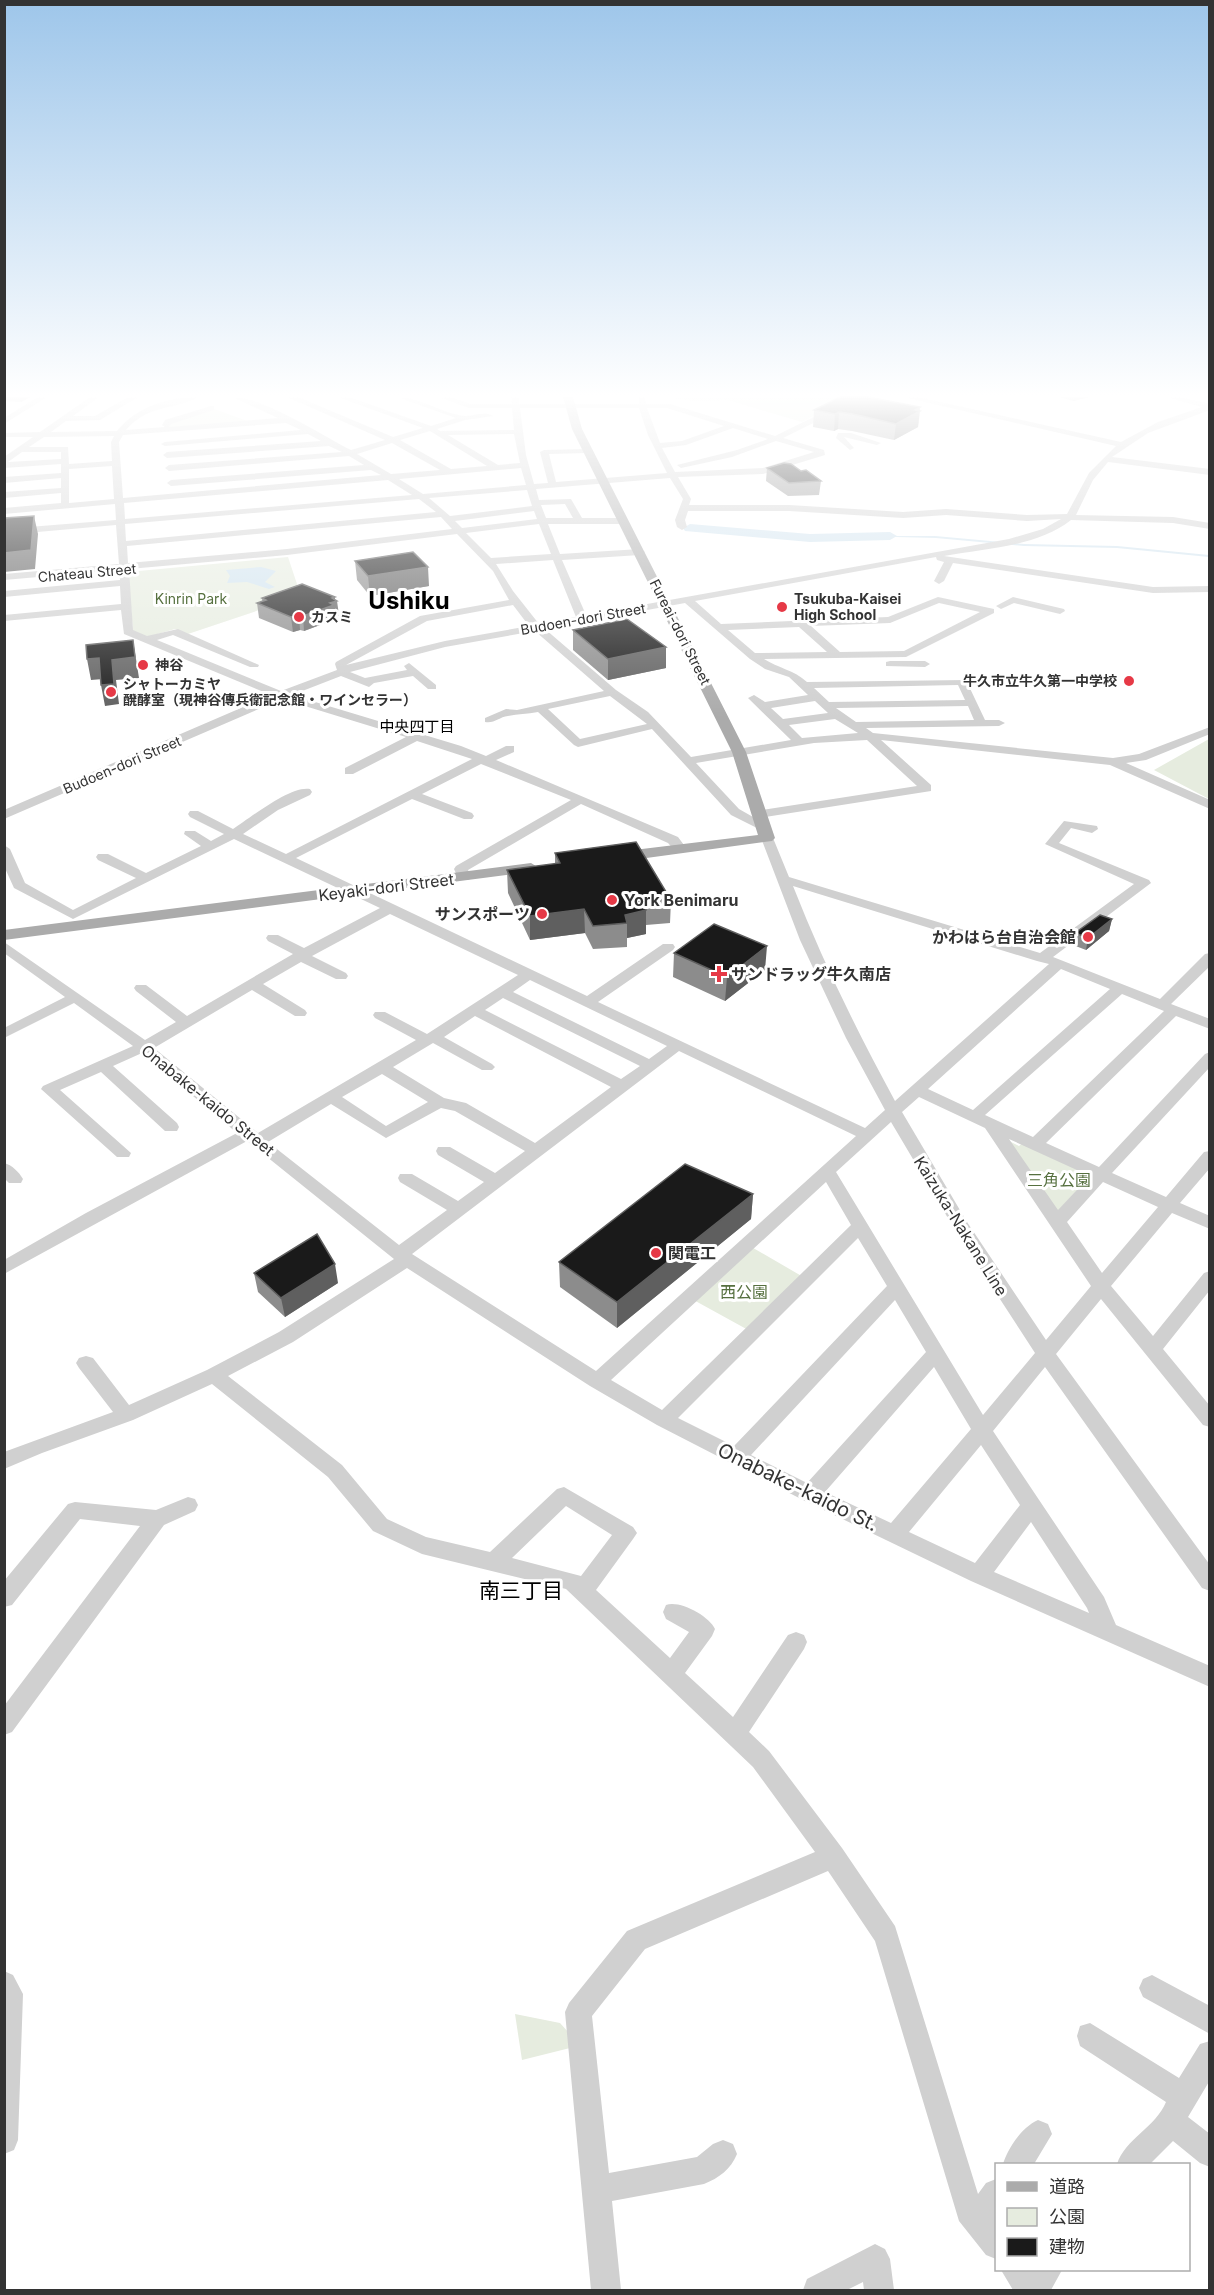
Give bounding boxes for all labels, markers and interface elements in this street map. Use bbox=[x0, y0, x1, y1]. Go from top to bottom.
street label: Chateau Street bbox=[37, 560, 137, 585]
street label: Fureai-dori Street bbox=[646, 576, 715, 688]
district label: Ushiku bbox=[368, 586, 450, 615]
park label: Kinrin Park bbox=[155, 590, 227, 607]
place label: Tsukuba-Kaisei High School bbox=[794, 590, 902, 623]
street label: Budoen-dori Street bbox=[519, 599, 647, 638]
marker: Tsukuba-Kaisei High School bbox=[775, 600, 789, 614]
place label: カスミ bbox=[311, 608, 353, 625]
marker: カスミ bbox=[292, 610, 306, 624]
place label: 神谷 bbox=[155, 656, 184, 673]
marker: 神谷 bbox=[136, 658, 150, 672]
place label: 牛久市立牛久第一中学校 bbox=[963, 672, 1117, 689]
marker: 牛久市立牛久第一中学校 bbox=[1122, 674, 1136, 688]
place label: シャトーカミヤ 醗酵室（現神谷傳兵衛記念館・ワインセラー） bbox=[123, 675, 417, 708]
marker: シャトーカミヤ 醗酵室（現神谷傳兵衛記念館・ワインセラー） bbox=[104, 685, 118, 699]
district label: 中央四丁目 bbox=[379, 717, 455, 736]
street label: Budoen-dori Street bbox=[60, 732, 184, 797]
street label: Keyaki-dori Street bbox=[317, 869, 455, 905]
place label: York Benimaru bbox=[624, 890, 738, 910]
marker: York Benimaru bbox=[605, 893, 619, 907]
place label: サンスポーツ bbox=[435, 904, 530, 924]
marker: サンスポーツ bbox=[535, 907, 549, 921]
place label: かわはら台自治会館 bbox=[932, 927, 1076, 947]
marker: かわはら台自治会館 bbox=[1081, 930, 1095, 944]
place label: サンドラッグ牛久南店 bbox=[731, 964, 891, 984]
marker: サンドラッグ牛久南店 bbox=[712, 967, 726, 981]
street label: Onabake-kaido Street bbox=[137, 1040, 279, 1160]
street label: Kaizuka-Nakane Line bbox=[910, 1153, 1012, 1299]
park label: 三角公園 bbox=[1027, 1170, 1091, 1190]
place label: 関電工 bbox=[668, 1243, 716, 1263]
marker: 関電工 bbox=[649, 1246, 663, 1260]
park label: 西公園 bbox=[720, 1282, 768, 1302]
street label: Onabake-kaido St. bbox=[714, 1438, 882, 1536]
district label: 南三丁目 bbox=[479, 1578, 563, 1603]
legend bbox=[995, 2163, 1190, 2271]
text: 道路 bbox=[1049, 2176, 1085, 2197]
text: 公園 bbox=[1049, 2206, 1085, 2227]
text: 建物 bbox=[1049, 2236, 1085, 2257]

